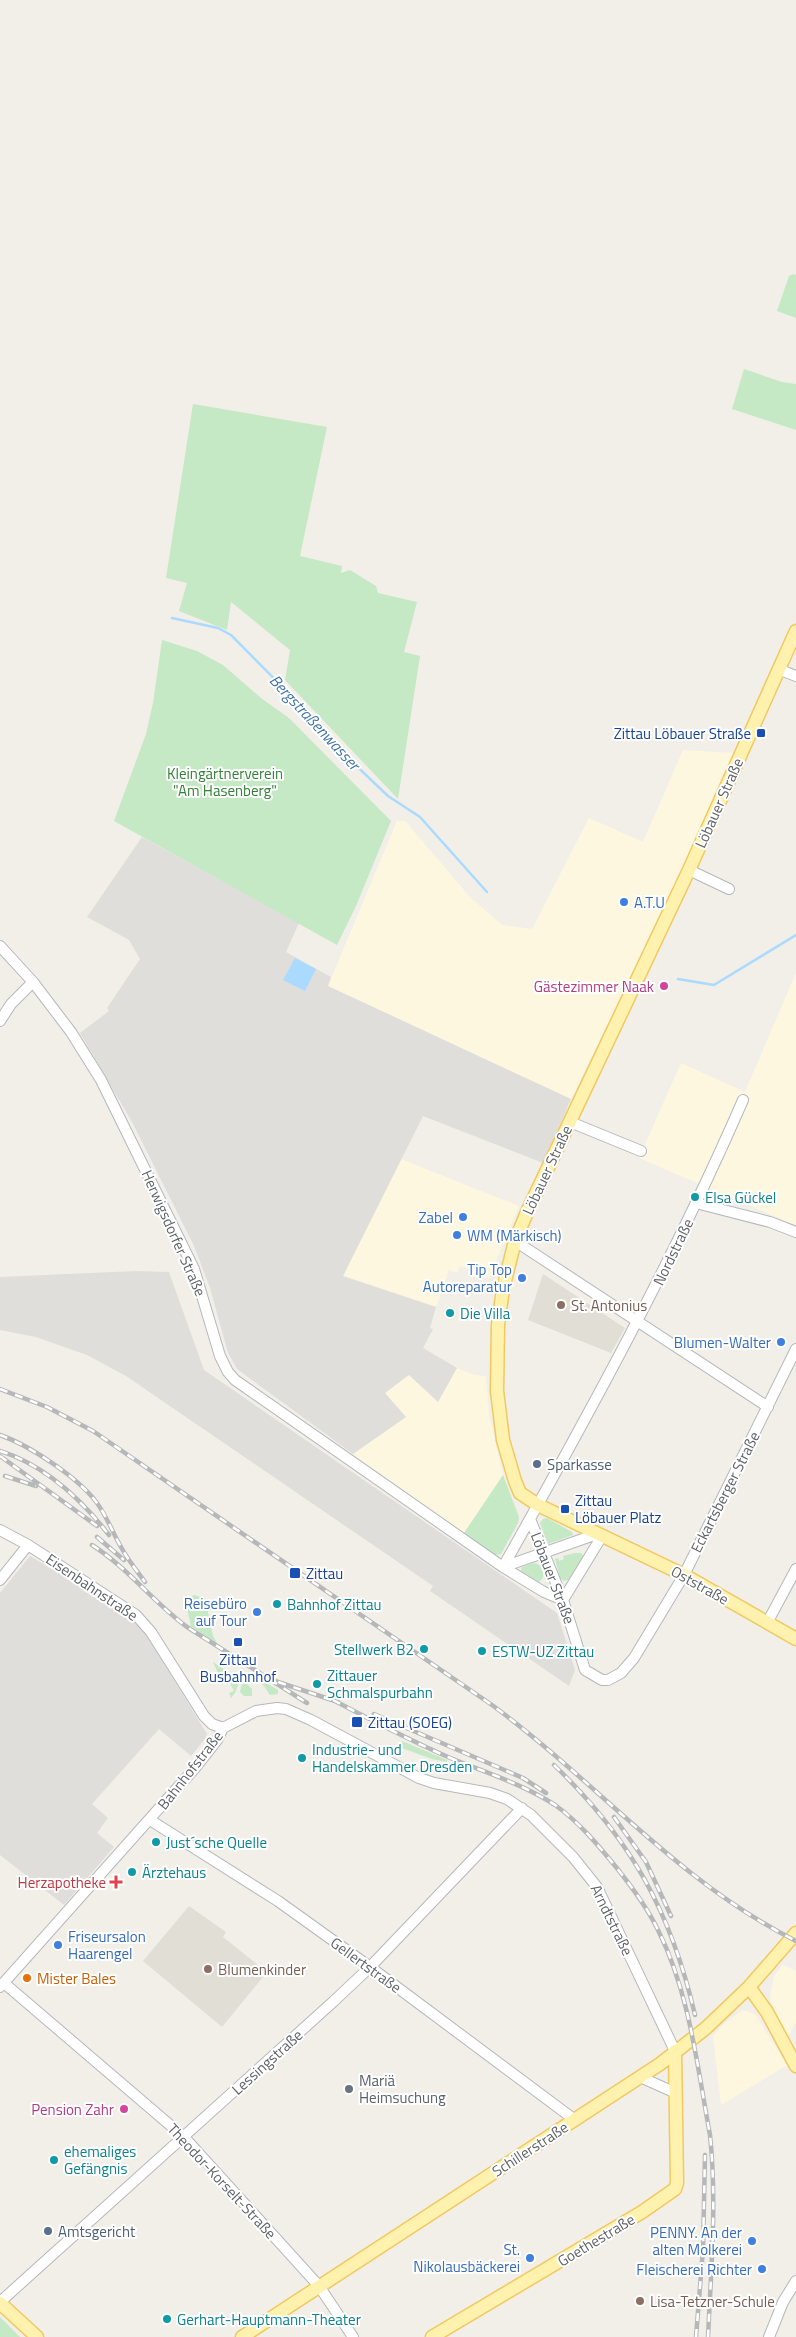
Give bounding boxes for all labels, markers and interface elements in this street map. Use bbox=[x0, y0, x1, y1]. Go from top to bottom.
water label: Bergstraßenwasser bbox=[264, 669, 367, 777]
place label: Zittau Löbauer Straße bbox=[614, 722, 751, 745]
marker: Zittau Löbauer Straße bbox=[755, 727, 767, 739]
street label: Löbauer Straße bbox=[689, 754, 749, 852]
park label: Kleingärtnerverein "Am Hasenberg" bbox=[167, 762, 283, 802]
place label: A.T.U bbox=[634, 891, 665, 914]
marker: A.T.U bbox=[618, 896, 630, 908]
place label: Gästezimmer Naak bbox=[534, 975, 654, 998]
marker: Gästezimmer Naak bbox=[658, 980, 670, 992]
street label: Löbauer Straße bbox=[516, 1121, 578, 1219]
street label: Herwigsdorfer Straße bbox=[136, 1166, 212, 1300]
place label: Elsa Gückel bbox=[705, 1186, 776, 1209]
marker: Elsa Gückel bbox=[689, 1191, 701, 1203]
place label: Zabel bbox=[419, 1206, 453, 1229]
marker: Zabel bbox=[457, 1211, 469, 1223]
street label: Nordstraße bbox=[647, 1215, 699, 1289]
place label: WM (Märkisch) bbox=[467, 1224, 561, 1247]
marker: WM (Märkisch) bbox=[451, 1229, 463, 1241]
place label: Tip Top Autoreparatur bbox=[423, 1258, 512, 1298]
marker: Tip Top Autoreparatur bbox=[516, 1272, 528, 1284]
place label: St. Antonius bbox=[571, 1294, 647, 1317]
marker: St. Antonius bbox=[555, 1299, 567, 1311]
place label: Die Villa bbox=[460, 1302, 511, 1325]
marker: Die Villa bbox=[444, 1307, 456, 1319]
place label: Blumen-Walter bbox=[674, 1331, 771, 1354]
marker: Blumen-Walter bbox=[775, 1336, 787, 1348]
street label: Eckartsberger Straße bbox=[685, 1427, 765, 1557]
place label: Sparkasse bbox=[547, 1453, 612, 1476]
marker: Sparkasse bbox=[531, 1458, 543, 1470]
place label: Zittau Löbauer Platz bbox=[575, 1489, 662, 1529]
marker: Zittau Löbauer Platz bbox=[559, 1503, 571, 1515]
street label: Löbauer Straße bbox=[525, 1529, 581, 1627]
street label: Eisenbahnstraße bbox=[41, 1548, 143, 1626]
street label: Oststraße bbox=[667, 1560, 733, 1610]
place label: Zittau bbox=[306, 1562, 343, 1585]
marker: Zittau bbox=[288, 1566, 302, 1580]
place label: Reisebüro auf Tour bbox=[184, 1592, 247, 1632]
place label: Bahnhof Zittau bbox=[287, 1593, 381, 1616]
marker: Bahnhof Zittau bbox=[271, 1598, 283, 1610]
marker: Reisebüro auf Tour bbox=[251, 1606, 263, 1618]
marker: Zittau Busbahnhof bbox=[232, 1636, 244, 1648]
place label: Stellwerk B2 bbox=[334, 1638, 414, 1661]
place label: ESTW-UZ Zittau bbox=[492, 1640, 594, 1663]
marker: Stellwerk B2 bbox=[418, 1643, 430, 1655]
marker: ESTW-UZ Zittau bbox=[476, 1645, 488, 1657]
place label: Zittau Busbahnhof bbox=[200, 1648, 276, 1688]
place label: Zittauer Schmalspurbahn bbox=[327, 1664, 433, 1704]
marker: Zittauer Schmalspurbahn bbox=[311, 1678, 323, 1690]
place label: Zittau (SOEG) bbox=[368, 1711, 452, 1734]
marker: Zittau (SOEG) bbox=[350, 1715, 364, 1729]
street label: Bahnhofstraße bbox=[152, 1726, 228, 1814]
place label: Industrie- und Handelskammer Dresden bbox=[312, 1738, 472, 1778]
marker: Industrie- und Handelskammer Dresden bbox=[296, 1752, 308, 1764]
place label: Just´sche Quelle bbox=[166, 1831, 267, 1854]
marker: Just´sche Quelle bbox=[150, 1836, 162, 1848]
place label: Ärztehaus bbox=[142, 1861, 206, 1884]
marker: Ärztehaus bbox=[126, 1866, 138, 1878]
place label: Herzapotheke bbox=[18, 1871, 106, 1894]
marker: Herzapotheke bbox=[110, 1876, 122, 1888]
street label: Arndtstraße bbox=[585, 1881, 639, 1959]
place label: Friseursalon Haarengel bbox=[68, 1925, 146, 1965]
street label: Gellertstraße bbox=[326, 1931, 406, 1999]
marker: Friseursalon Haarengel bbox=[52, 1939, 64, 1951]
place label: Blumenkinder bbox=[218, 1958, 306, 1981]
marker: Blumenkinder bbox=[202, 1963, 214, 1975]
place label: Mister Bales bbox=[37, 1967, 116, 1990]
marker: Mister Bales bbox=[21, 1972, 33, 1984]
street label: Lessingstraße bbox=[226, 2024, 308, 2100]
place label: Mariä Heimsuchung bbox=[359, 2069, 446, 2109]
marker: Mariä Heimsuchung bbox=[343, 2083, 355, 2095]
place label: Pension Zahr bbox=[31, 2098, 114, 2121]
marker: Pension Zahr bbox=[118, 2103, 130, 2115]
street label: Schillerstraße bbox=[487, 2116, 573, 2182]
street label: Theodor-Korselt-Straße bbox=[162, 2118, 282, 2244]
place label: ehemaliges Gefängnis bbox=[64, 2140, 136, 2180]
marker: ehemaliges Gefängnis bbox=[48, 2154, 60, 2166]
street label: Goethestraße bbox=[553, 2208, 639, 2272]
place label: Amtsgericht bbox=[58, 2220, 136, 2243]
place label: PENNY. An der alten Molkerei bbox=[650, 2221, 742, 2261]
marker: Amtsgericht bbox=[42, 2225, 54, 2237]
marker: PENNY. An der alten Molkerei bbox=[746, 2235, 758, 2247]
place label: St. Nikolausbäckerei bbox=[413, 2238, 520, 2278]
marker: St. Nikolausbäckerei bbox=[524, 2252, 536, 2264]
place label: Fleischerei Richter bbox=[636, 2258, 752, 2281]
marker: Fleischerei Richter bbox=[756, 2263, 768, 2275]
place label: Lisa-Tetzner-Schule bbox=[650, 2290, 775, 2313]
marker: Lisa-Tetzner-Schule bbox=[634, 2295, 646, 2307]
place label: Gerhart-Hauptmann-Theater bbox=[177, 2308, 361, 2331]
marker: Gerhart-Hauptmann-Theater bbox=[161, 2313, 173, 2325]

